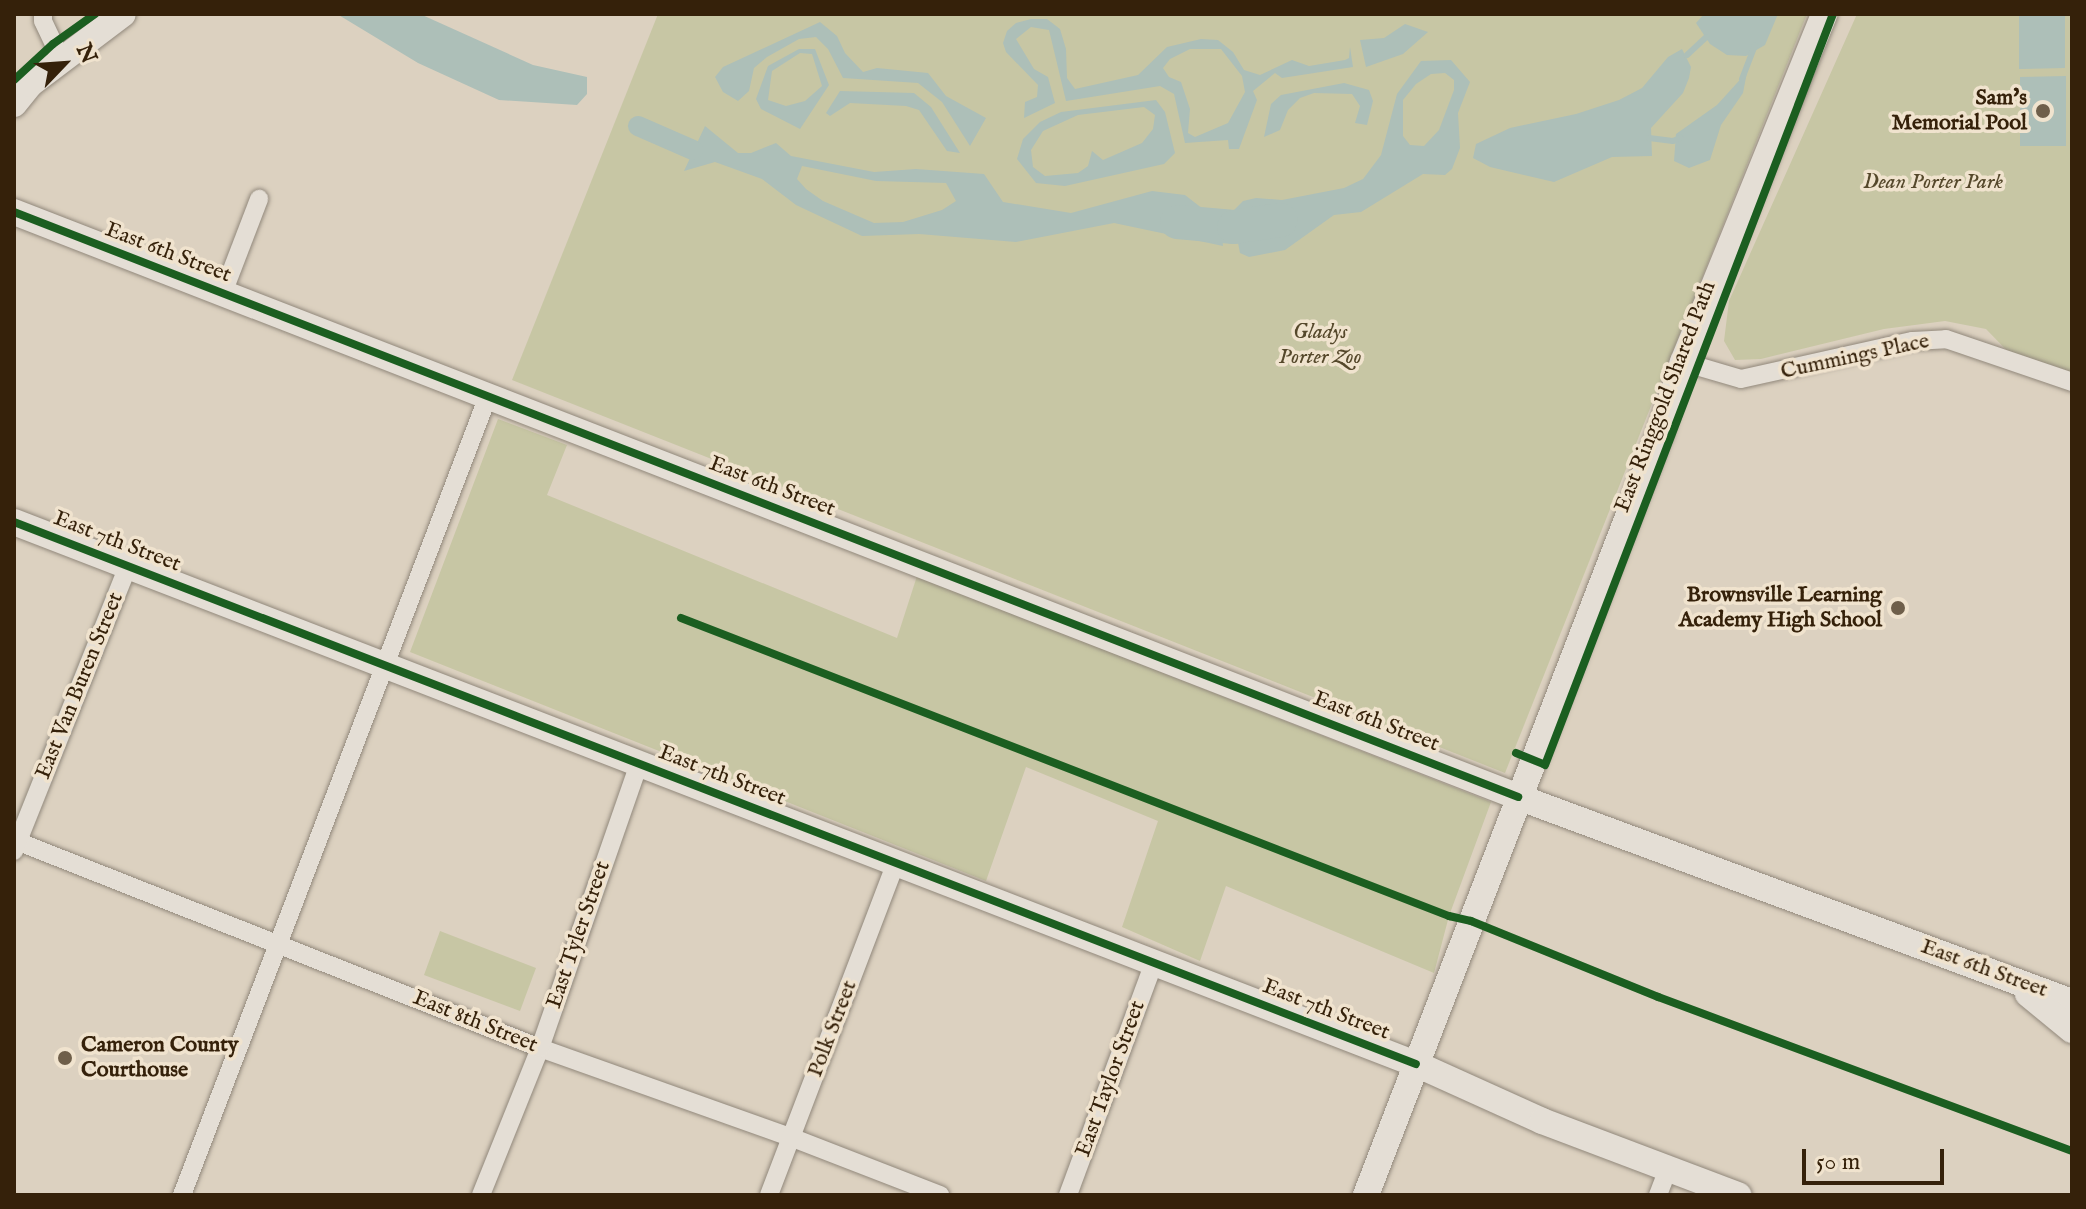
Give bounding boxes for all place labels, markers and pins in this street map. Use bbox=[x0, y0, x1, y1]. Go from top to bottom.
place label: Sam's Memorial Pool bbox=[1891, 85, 2027, 136]
marker: Sam's Memorial Pool bbox=[2034, 102, 2052, 120]
place label: Brownsville Learning Academy High School bbox=[1679, 582, 1882, 634]
marker: Brownsville Learning Academy High School bbox=[1889, 599, 1907, 617]
place label: Cameron County Courthouse bbox=[81, 1032, 239, 1084]
marker: Cameron County Courthouse bbox=[56, 1049, 74, 1067]

